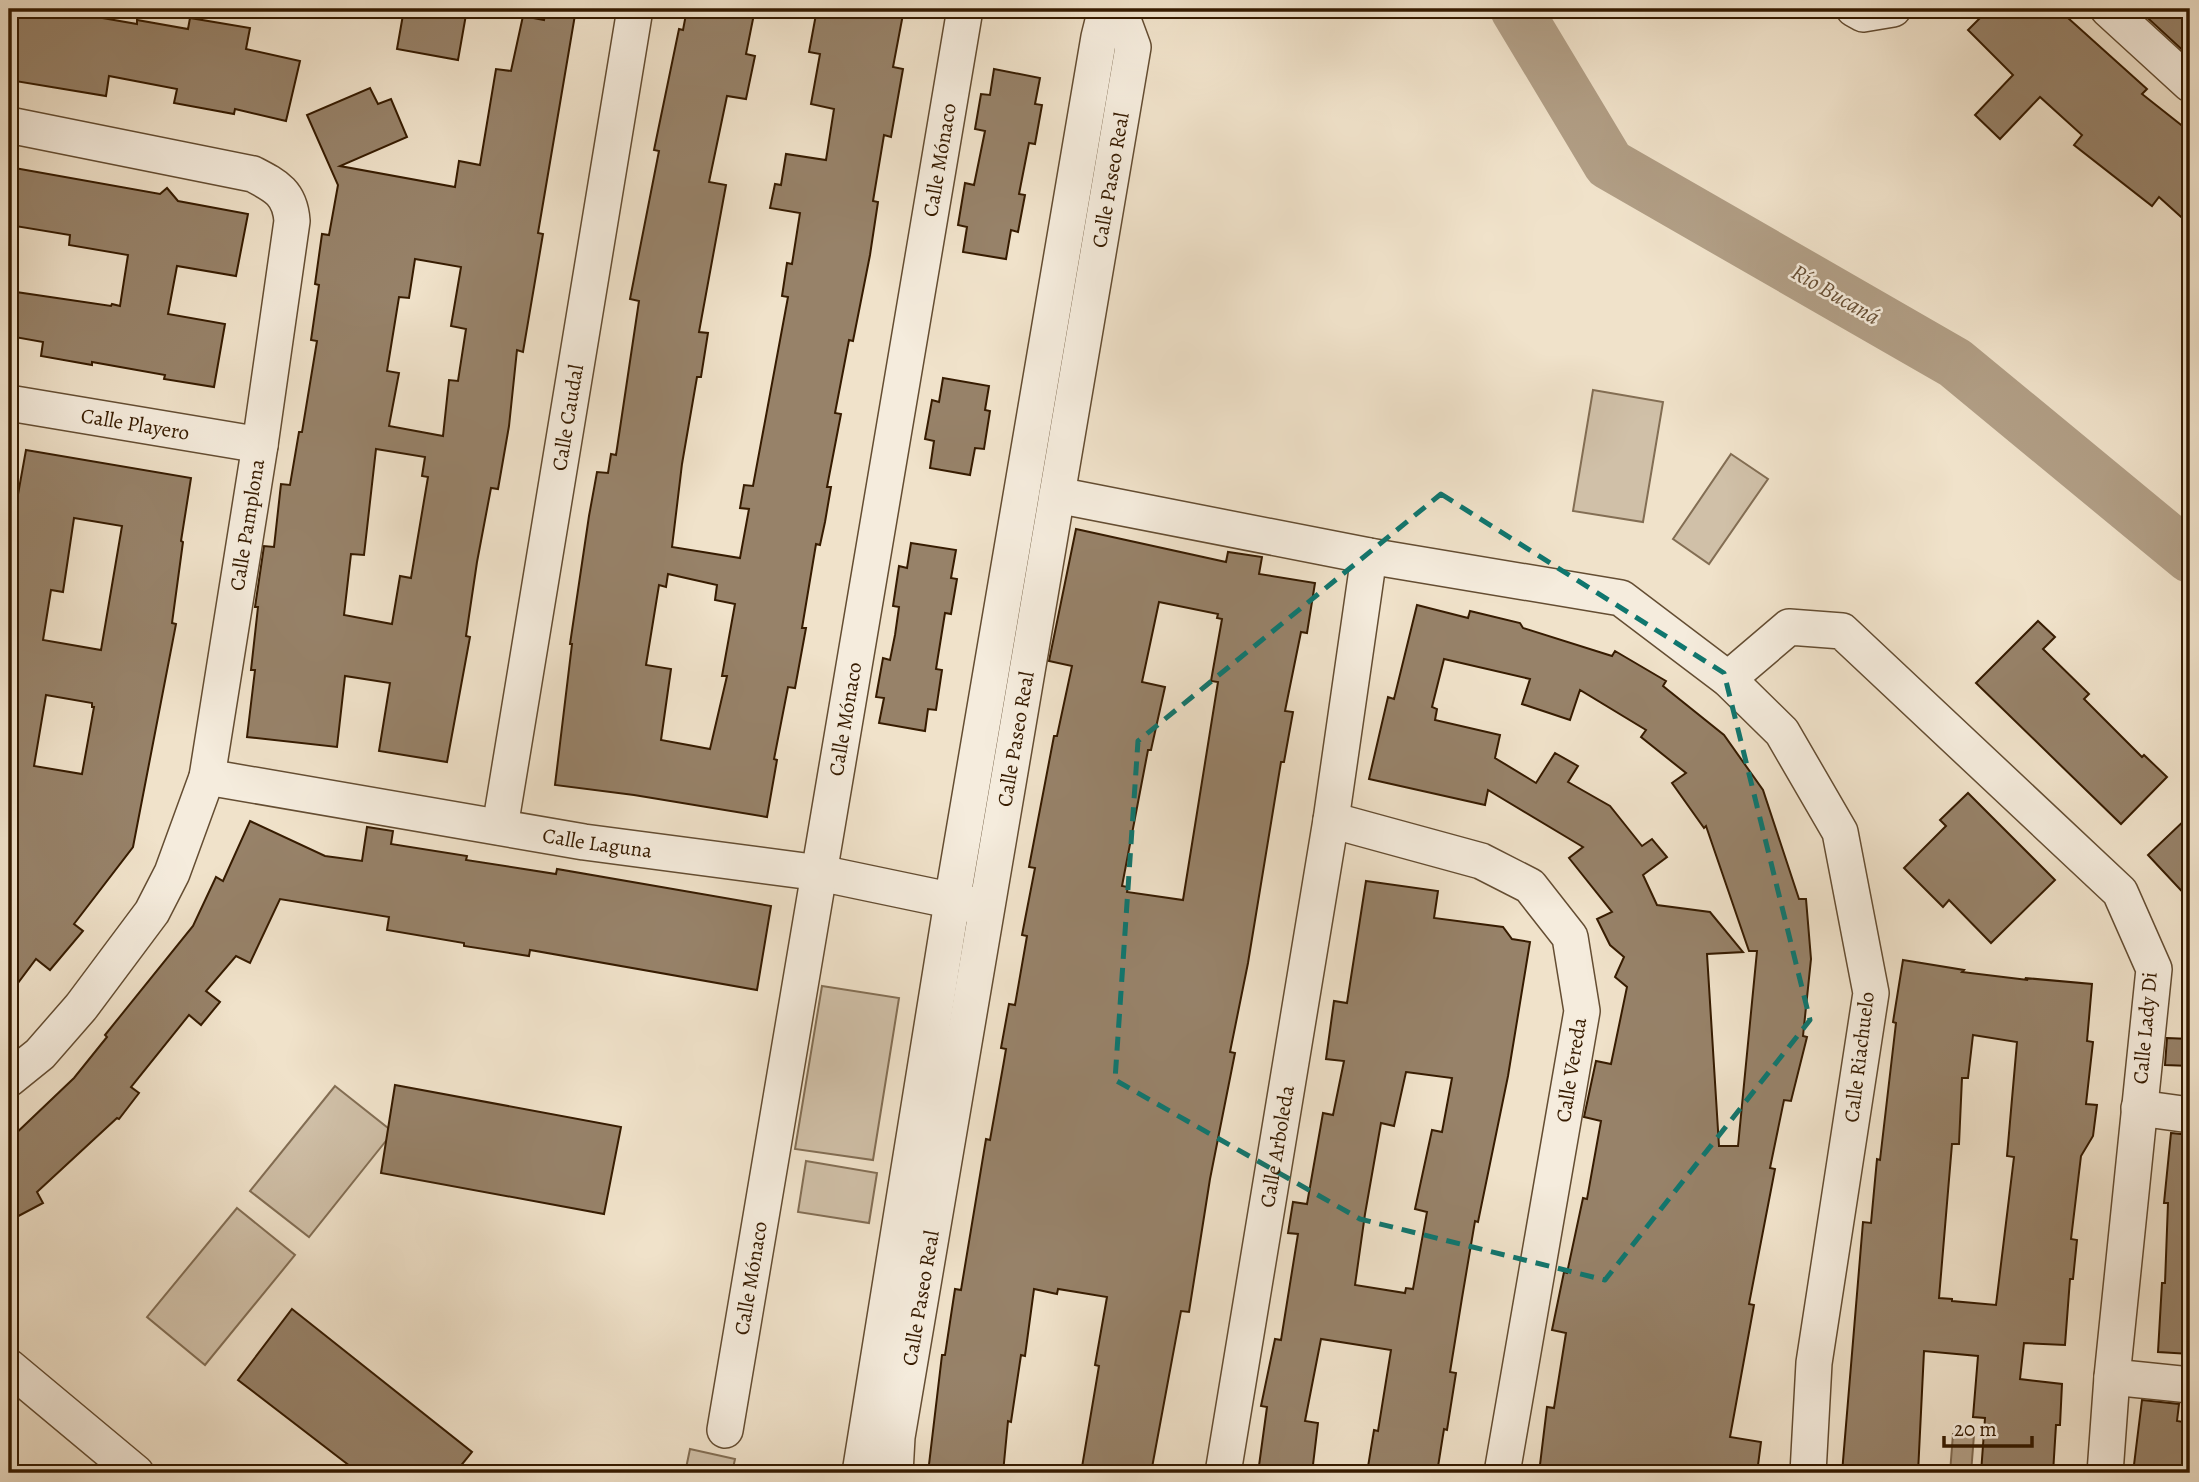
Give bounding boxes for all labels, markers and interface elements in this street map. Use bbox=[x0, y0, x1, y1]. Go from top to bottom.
street label: Calle Mónaco bbox=[916, 101, 963, 219]
street label: Calle Paseo Real bbox=[1085, 110, 1136, 250]
water label: Río Bucaná bbox=[1786, 257, 1886, 332]
street label: Calle Caudal bbox=[545, 362, 590, 473]
street label: Calle Playero bbox=[79, 401, 192, 447]
street label: Calle Pamplona bbox=[223, 457, 271, 593]
street label: Calle Mónaco bbox=[822, 660, 868, 778]
street label: Calle Paseo Real bbox=[990, 669, 1041, 809]
street label: Calle Laguna bbox=[540, 821, 654, 865]
street label: Calle Lady Di bbox=[2126, 971, 2164, 1085]
street label: Calle Riachuelo bbox=[1837, 990, 1881, 1124]
street label: Calle Vereda bbox=[1549, 1015, 1593, 1124]
street label: Calle Arboleda bbox=[1253, 1083, 1301, 1210]
street label: Calle Mónaco bbox=[727, 1219, 774, 1337]
street label: Calle Paseo Real bbox=[895, 1228, 946, 1368]
scale bar bbox=[1944, 1405, 2031, 1449]
text: 20 m bbox=[1954, 1415, 1997, 1443]

